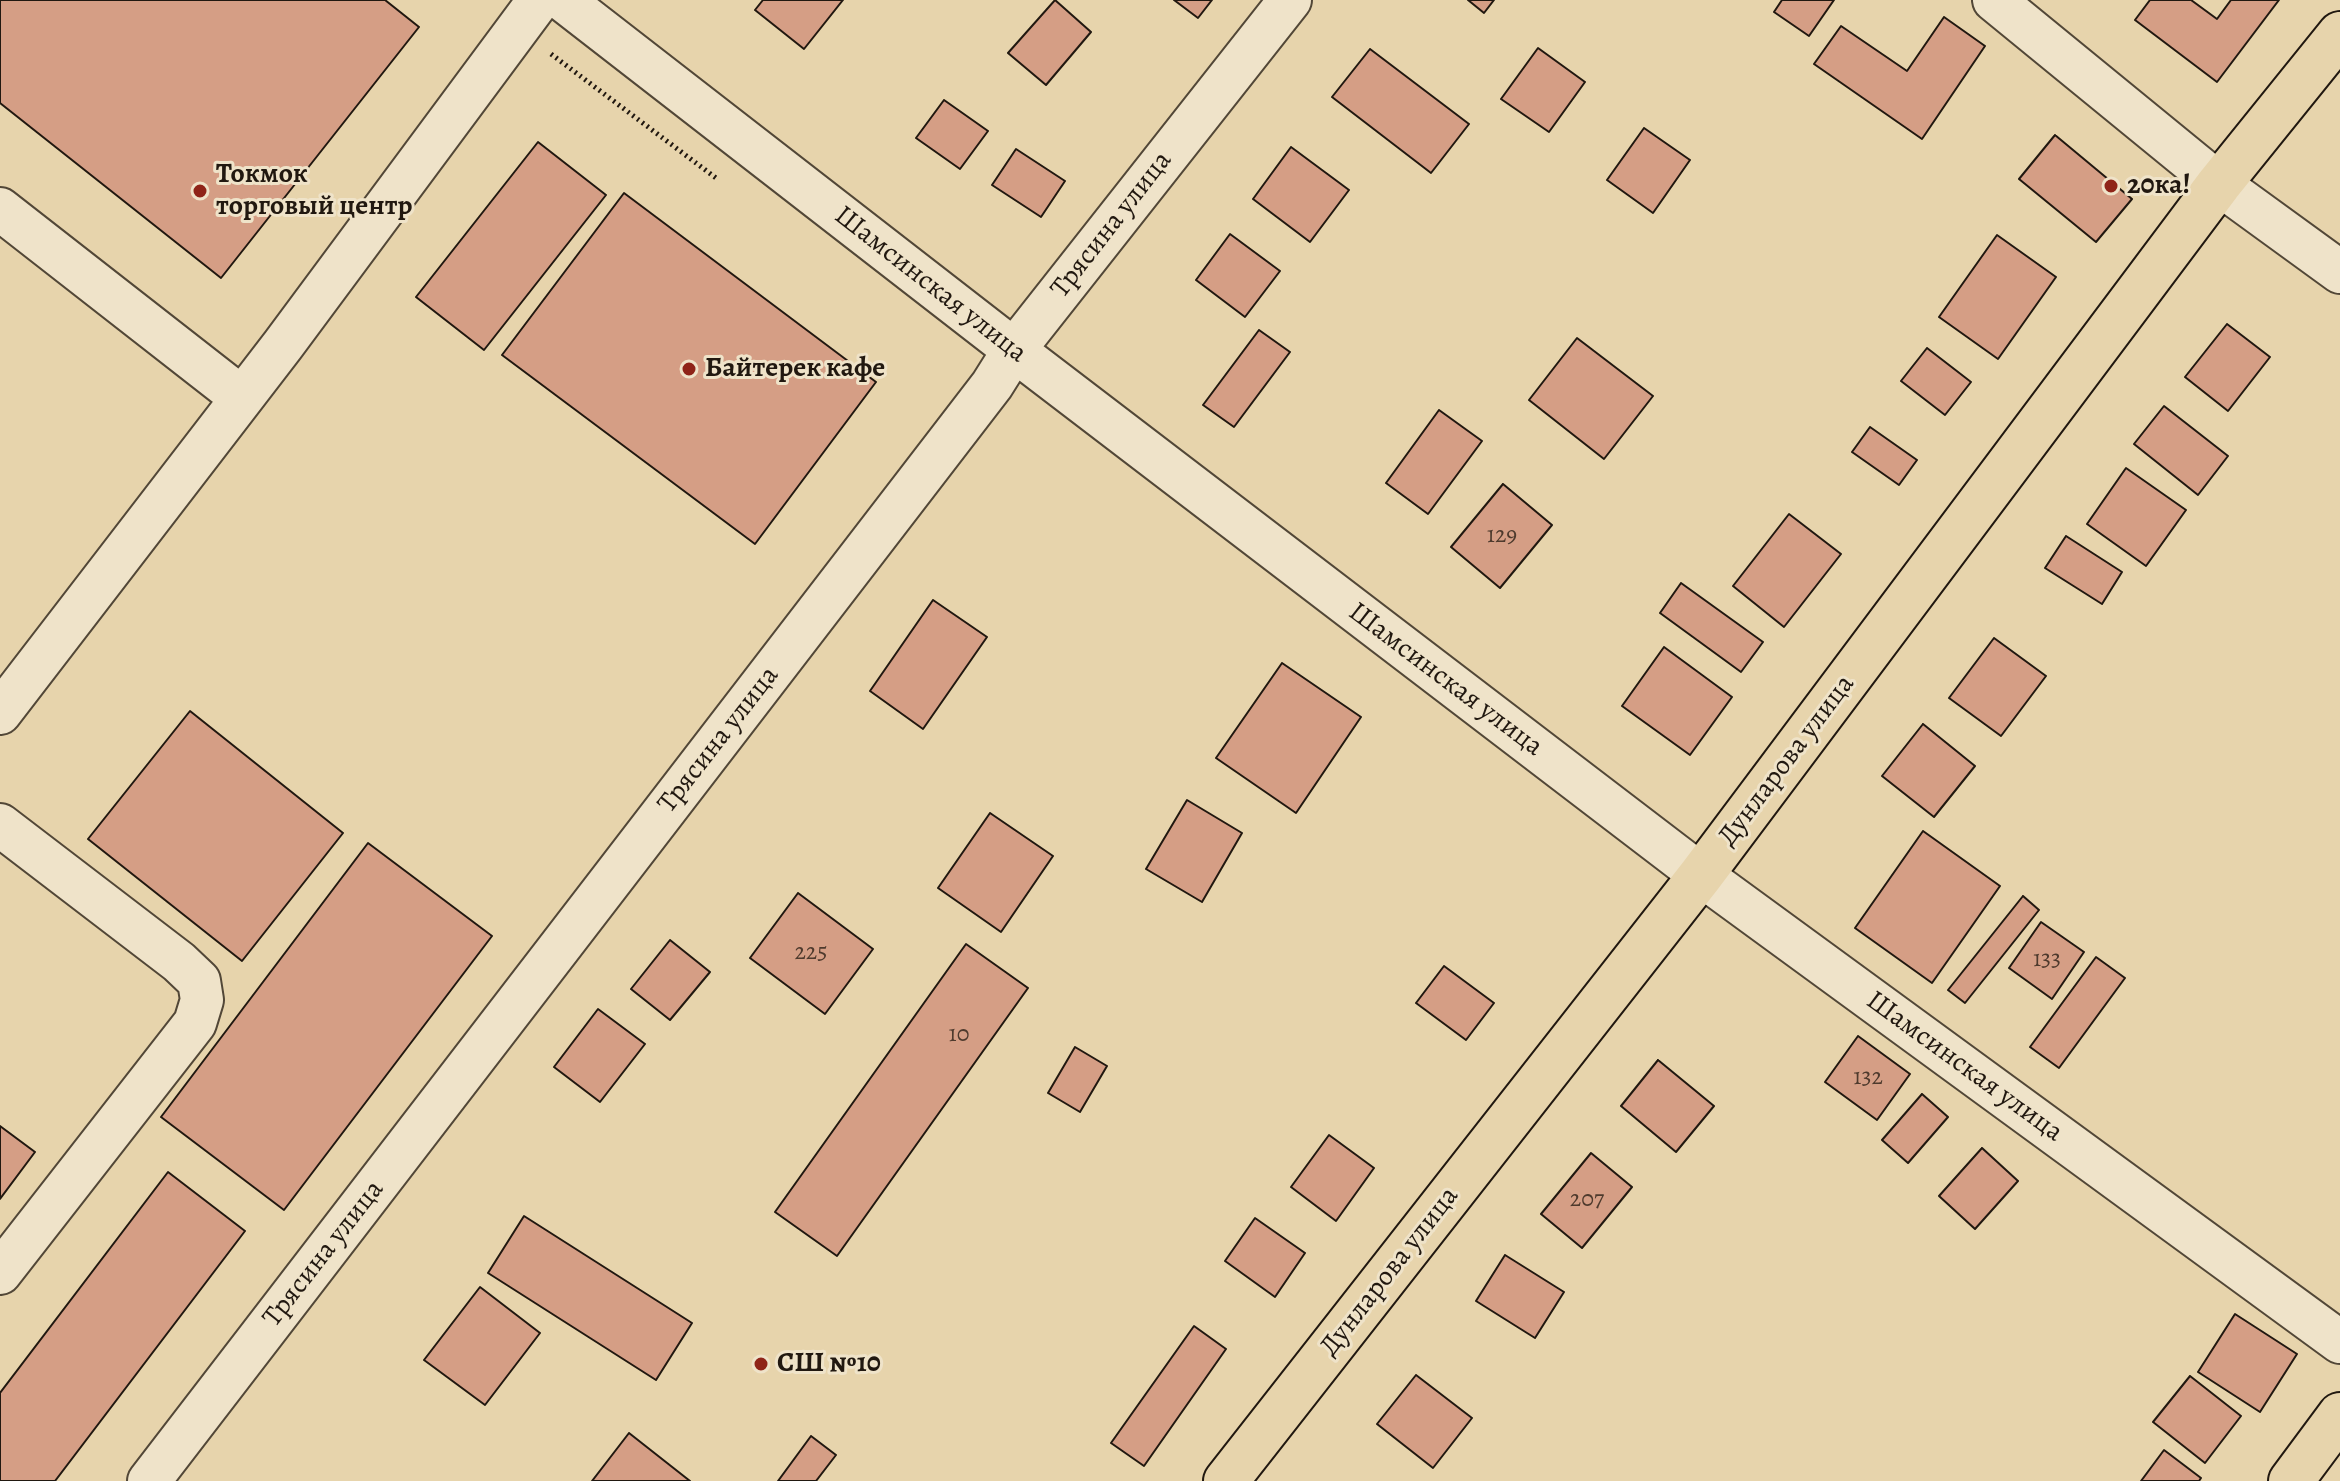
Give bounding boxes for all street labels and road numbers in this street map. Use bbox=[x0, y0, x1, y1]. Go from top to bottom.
street label: Трясина улица bbox=[1044, 145, 1180, 305]
street label: Шамсинская улица bbox=[827, 199, 1033, 371]
street label: Шамсинская улица bbox=[1341, 596, 1549, 764]
street label: Трясина улица bbox=[651, 660, 787, 820]
street label: Дунларова улица bbox=[1712, 669, 1862, 853]
street label: Шамсинская улица bbox=[1859, 984, 2069, 1150]
street label: Трясина улица bbox=[256, 1174, 392, 1334]
street label: Дунларова улица bbox=[1313, 1181, 1467, 1363]

